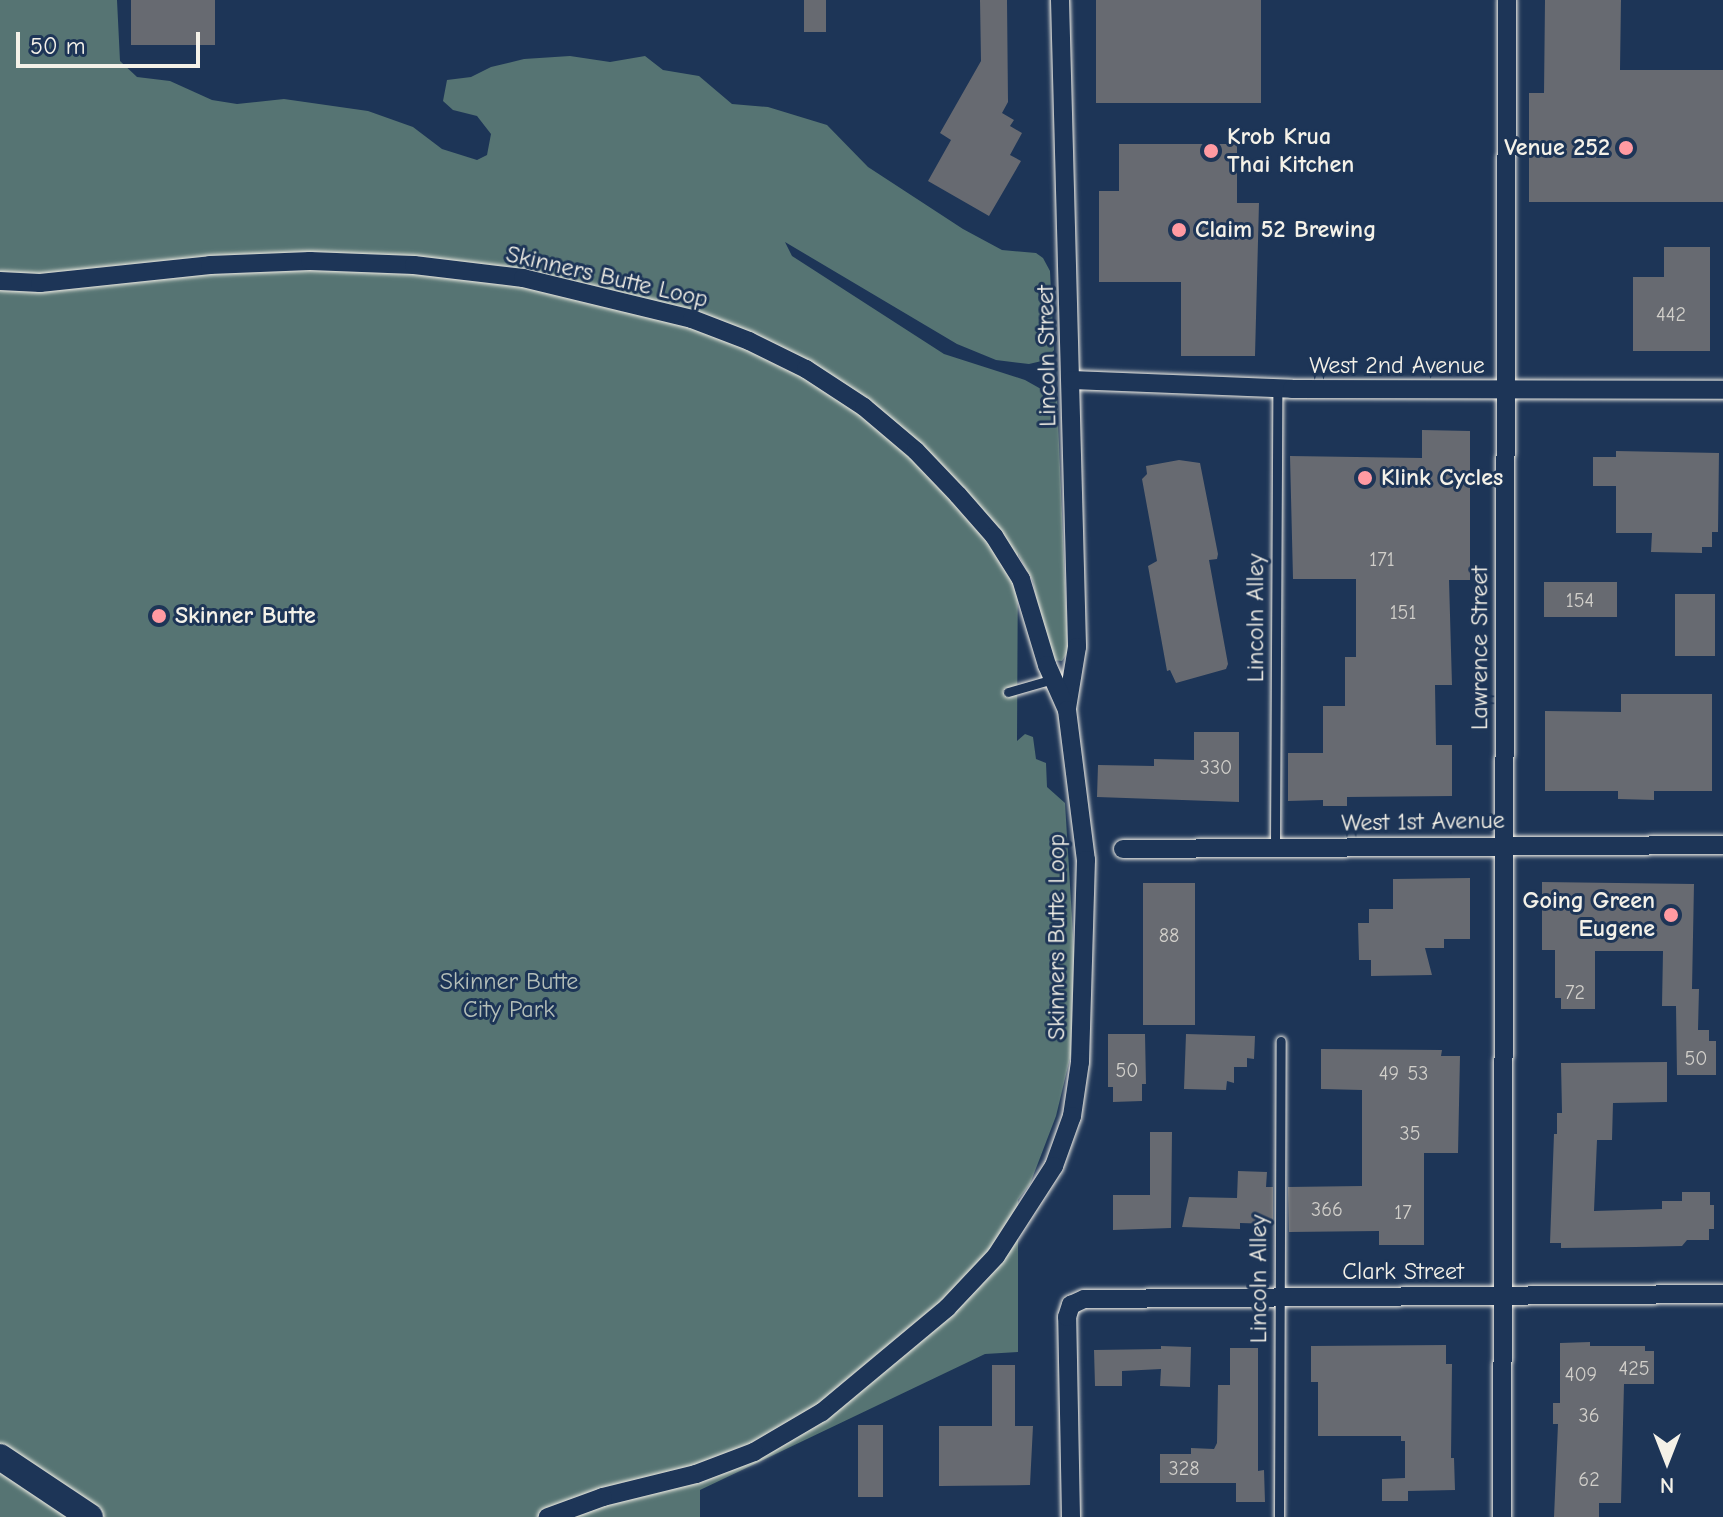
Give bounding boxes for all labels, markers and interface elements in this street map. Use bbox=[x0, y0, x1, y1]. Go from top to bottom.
scale bar bbox=[20, 16, 204, 66]
text: 50 m bbox=[30, 32, 86, 60]
place label: Krob Krua Thai Kitchen bbox=[1227, 123, 1354, 179]
place label: Venue 252 bbox=[1504, 134, 1610, 162]
marker: Venue 252 bbox=[1617, 139, 1635, 157]
marker: Krob Krua Thai Kitchen bbox=[1202, 142, 1220, 160]
place label: Claim 52 Brewing bbox=[1195, 216, 1376, 244]
marker: Claim 52 Brewing bbox=[1170, 221, 1188, 239]
street label: Skinners Butte Loop bbox=[503, 240, 711, 314]
street label: Lincoln Street bbox=[1031, 285, 1063, 427]
house number: 442 bbox=[1656, 302, 1686, 326]
street label: West 2nd Avenue bbox=[1309, 352, 1485, 380]
place label: Klink Cycles bbox=[1381, 464, 1503, 492]
marker: Klink Cycles bbox=[1356, 469, 1374, 487]
house number: 171 bbox=[1369, 547, 1395, 571]
street label: Lincoln Alley bbox=[1242, 554, 1270, 682]
street label: Lawrence Street bbox=[1466, 566, 1494, 730]
house number: 154 bbox=[1566, 588, 1594, 612]
house number: 151 bbox=[1390, 600, 1416, 624]
place label: Skinner Butte bbox=[175, 602, 316, 630]
marker: Skinner Butte bbox=[150, 607, 168, 625]
house number: 330 bbox=[1200, 755, 1232, 779]
street label: West 1st Avenue bbox=[1341, 806, 1505, 838]
street label: Skinners Butte Loop bbox=[1043, 834, 1071, 1040]
place label: Going Green Eugene bbox=[1523, 887, 1655, 943]
marker: Going Green Eugene bbox=[1662, 906, 1680, 924]
house number: 88 bbox=[1159, 923, 1179, 947]
park label: Skinner Butte City Park bbox=[440, 968, 578, 1024]
house number: 72 bbox=[1565, 980, 1585, 1004]
house number: 50 bbox=[1684, 1046, 1708, 1070]
house number: 50 bbox=[1115, 1058, 1139, 1082]
house number: 49 bbox=[1379, 1061, 1399, 1085]
house number: 53 bbox=[1408, 1061, 1428, 1085]
house number: 35 bbox=[1400, 1121, 1420, 1145]
house number: 366 bbox=[1311, 1197, 1343, 1221]
house number: 17 bbox=[1394, 1200, 1412, 1224]
street label: Lincoln Alley bbox=[1245, 1215, 1273, 1343]
street label: Clark Street bbox=[1342, 1258, 1464, 1286]
house number: 425 bbox=[1619, 1356, 1649, 1380]
house number: 409 bbox=[1565, 1362, 1597, 1386]
house number: 36 bbox=[1579, 1403, 1599, 1427]
north arrow bbox=[1627, 1421, 1707, 1501]
house number: 328 bbox=[1169, 1456, 1199, 1480]
house number: 62 bbox=[1578, 1467, 1600, 1491]
text: N bbox=[1660, 1472, 1674, 1498]

